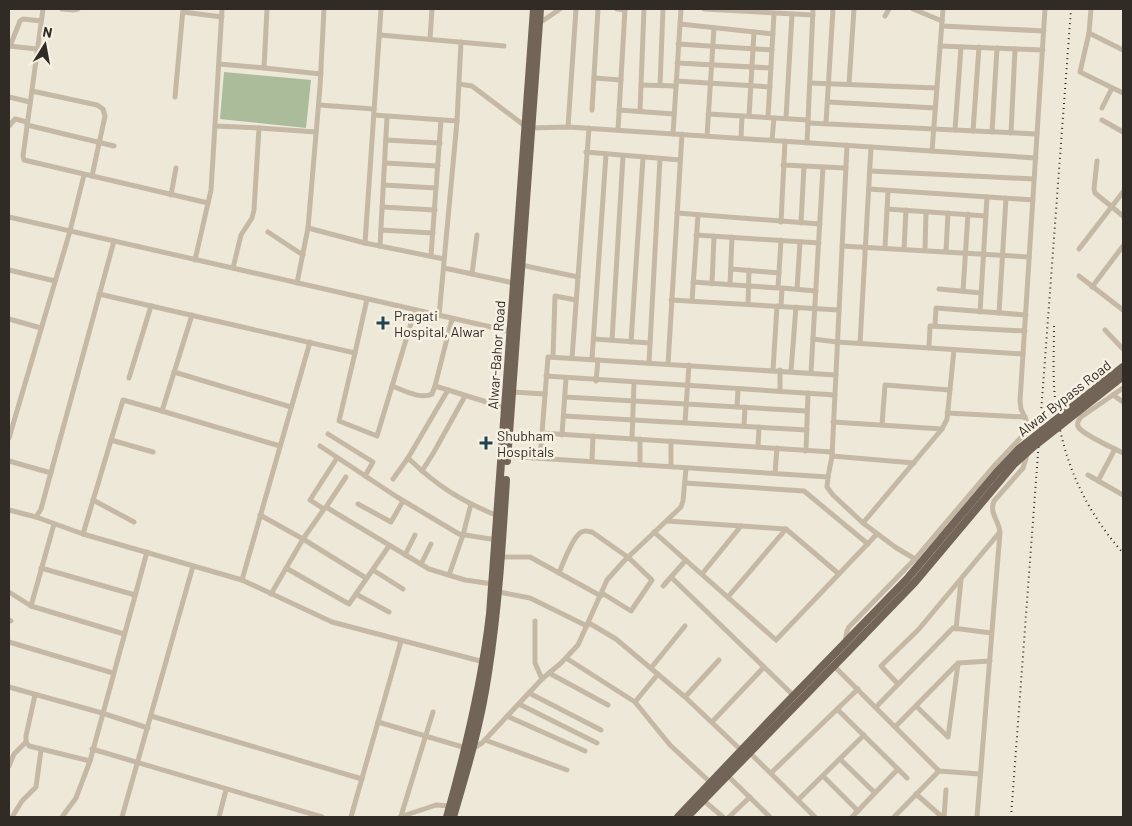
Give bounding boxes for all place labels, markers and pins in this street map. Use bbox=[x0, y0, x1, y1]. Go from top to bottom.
place label: Pragati Hospital, Alwar bbox=[394, 307, 485, 340]
marker: Pragati Hospital, Alwar bbox=[376, 316, 390, 330]
place label: Shubham Hospitals bbox=[497, 427, 554, 460]
marker: Shubham Hospitals bbox=[479, 436, 493, 450]

